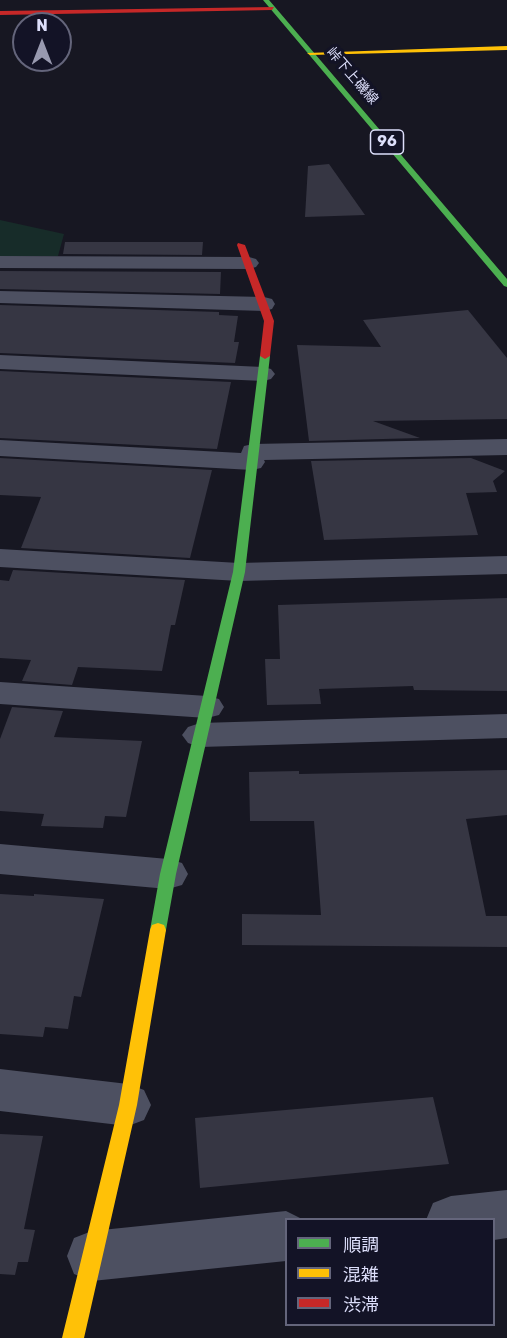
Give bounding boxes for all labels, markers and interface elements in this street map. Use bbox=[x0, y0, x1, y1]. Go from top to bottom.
north arrow bbox=[12, 12, 72, 72]
text: N bbox=[36, 16, 48, 35]
street label: 峠下上磯線 bbox=[323, 44, 381, 108]
road number: 96 bbox=[370, 130, 404, 154]
legend bbox=[285, 1218, 495, 1326]
text: 順調 bbox=[343, 1234, 379, 1256]
text: 混雑 bbox=[343, 1264, 379, 1286]
text: 渋滞 bbox=[343, 1294, 379, 1316]

